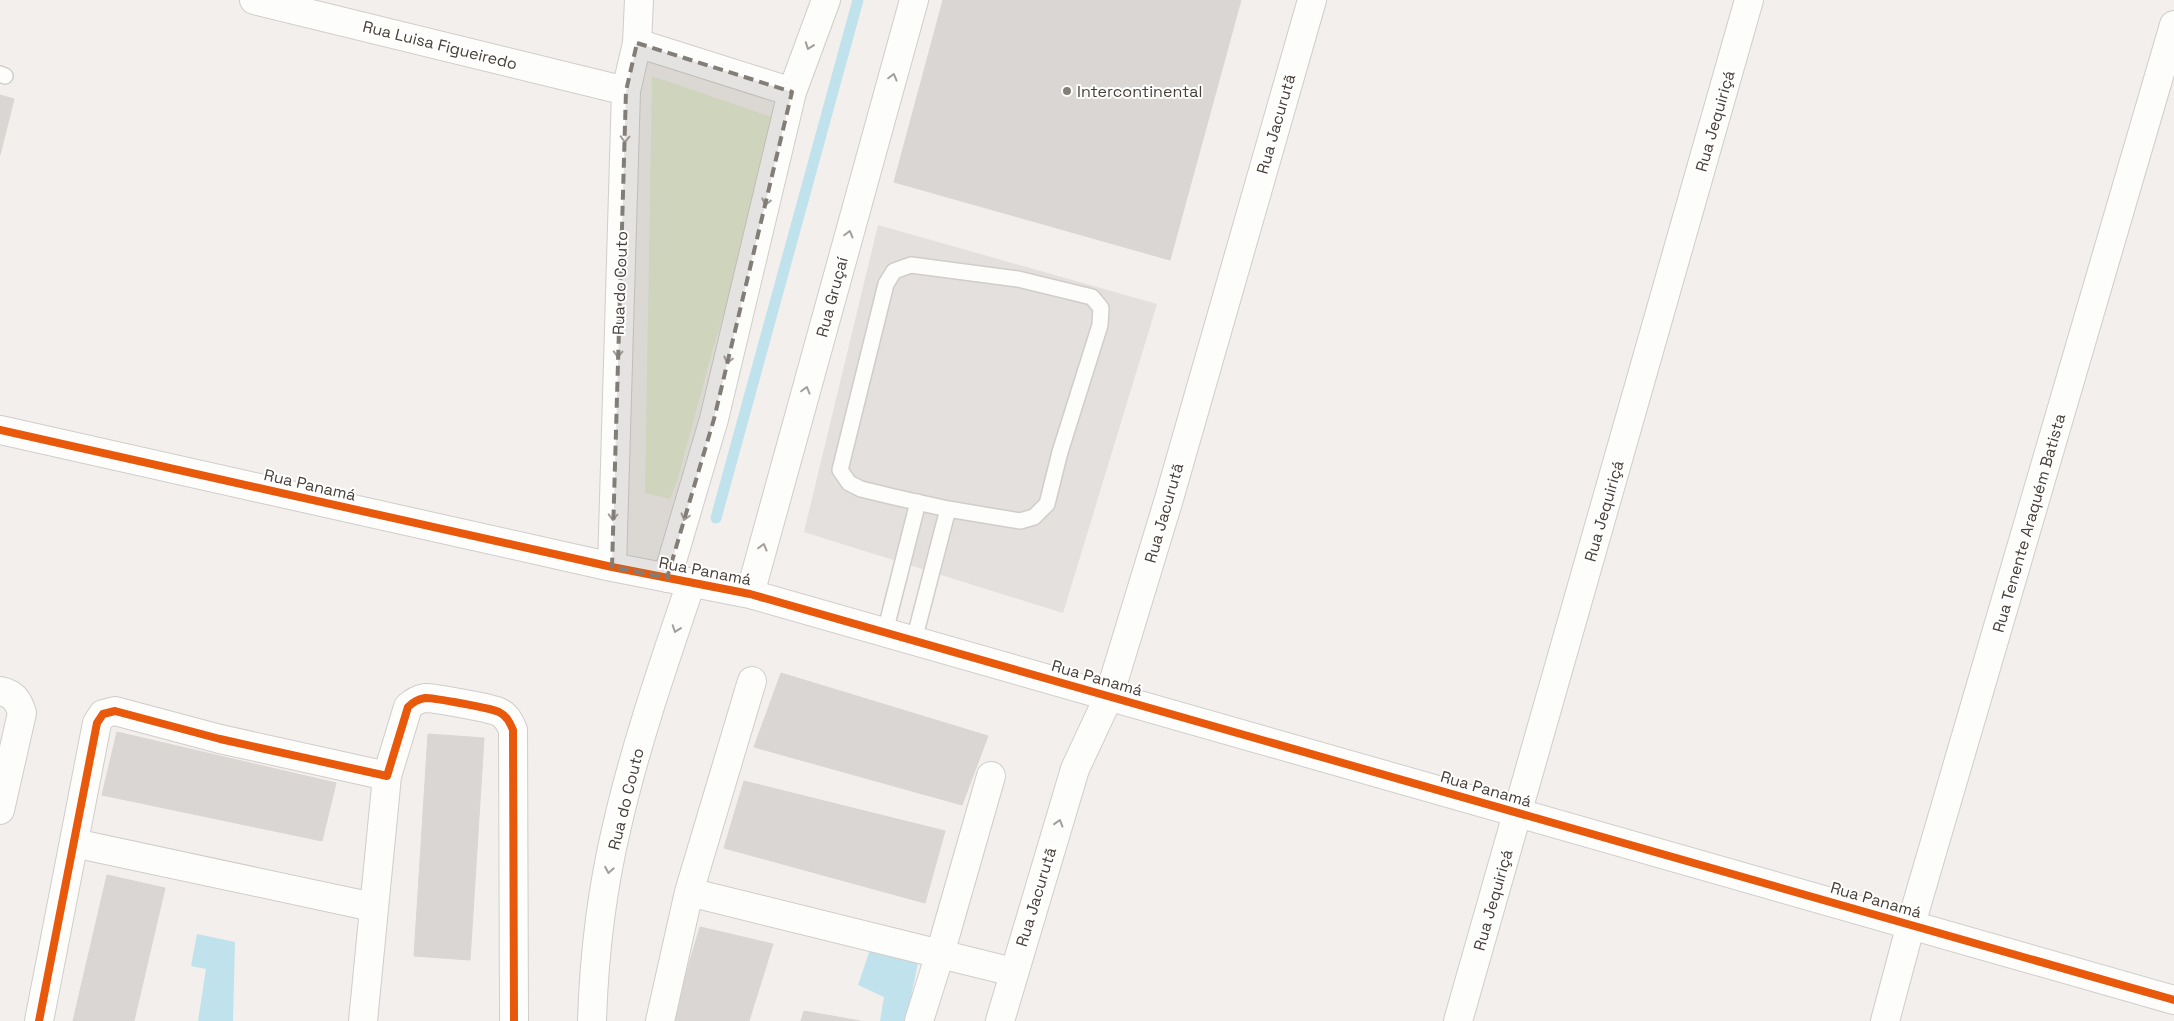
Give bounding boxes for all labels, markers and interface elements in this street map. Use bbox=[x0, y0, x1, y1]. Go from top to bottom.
street label: Rua Luisa Figueiredo bbox=[360, 16, 520, 74]
one-way arrow bbox=[805, 41, 815, 50]
street label: Rua Jequiriçá bbox=[1691, 68, 1739, 174]
street label: Rua Jacurutã bbox=[1252, 72, 1300, 176]
one-way arrow bbox=[887, 74, 897, 82]
place label: Intercontinental bbox=[1077, 81, 1202, 102]
marker: Intercontinental bbox=[1061, 85, 1073, 97]
one-way arrow bbox=[619, 136, 630, 144]
one-way arrow bbox=[761, 198, 772, 207]
street label: Rua do Couto bbox=[608, 230, 632, 336]
one-way arrow bbox=[844, 230, 854, 238]
street label: Rua Gruçaí bbox=[811, 254, 853, 339]
one-way arrow bbox=[613, 350, 623, 358]
one-way arrow bbox=[723, 356, 734, 365]
one-way arrow bbox=[800, 386, 811, 395]
street label: Rua Tenente Araquém Batista bbox=[1988, 411, 2070, 635]
street label: Rua Jequiriçá bbox=[1580, 458, 1628, 564]
street label: Rua Jacurutã bbox=[1140, 461, 1188, 565]
street label: Rua Panamá bbox=[262, 464, 358, 506]
one-way arrow bbox=[608, 513, 618, 521]
one-way arrow bbox=[680, 513, 691, 521]
one-way arrow bbox=[757, 543, 767, 552]
street label: Rua Panamá bbox=[657, 552, 753, 590]
one-way arrow bbox=[671, 624, 681, 633]
street label: Rua Panamá bbox=[1049, 655, 1145, 701]
street label: Rua do Couto bbox=[603, 746, 649, 852]
street label: Rua Panamá bbox=[1438, 766, 1534, 812]
one-way arrow bbox=[1053, 820, 1063, 828]
street label: Rua Jacurutã bbox=[1011, 845, 1061, 949]
street label: Rua Jequiriçá bbox=[1469, 847, 1517, 953]
one-way arrow bbox=[604, 865, 614, 874]
street label: Rua Panamá bbox=[1828, 877, 1924, 923]

